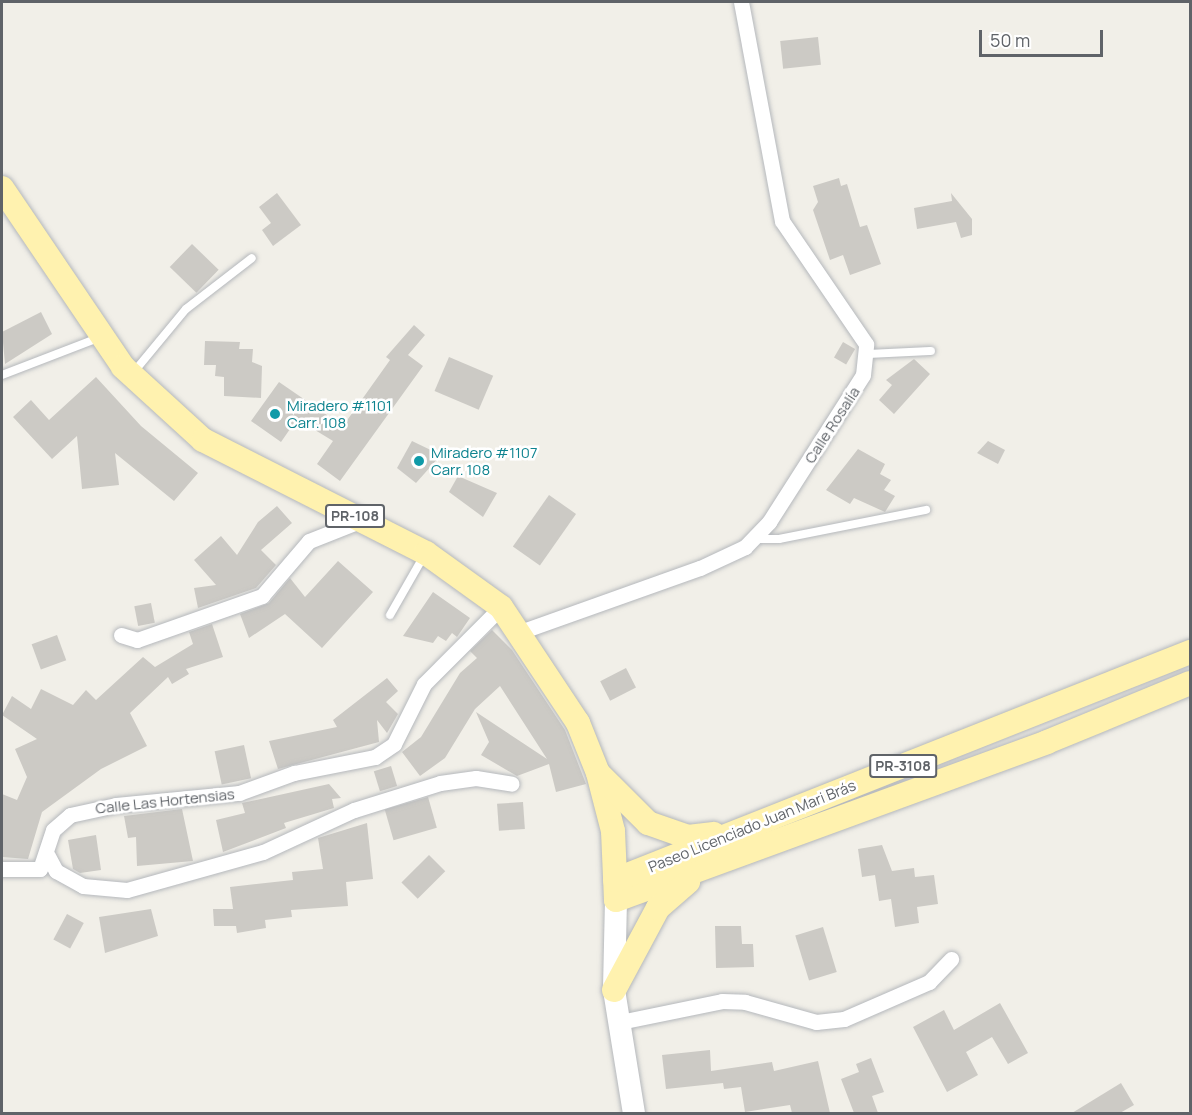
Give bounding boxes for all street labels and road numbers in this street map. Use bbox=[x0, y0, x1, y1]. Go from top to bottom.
street label: Calle Rosalía bbox=[801, 383, 863, 467]
road number: PR-108 bbox=[325, 505, 385, 527]
road number: PR-3108 bbox=[868, 755, 938, 777]
street label: Paseo Licenciado Juan Mari Brás bbox=[646, 776, 858, 876]
street label: Calle Las Hortensias bbox=[94, 785, 236, 817]

